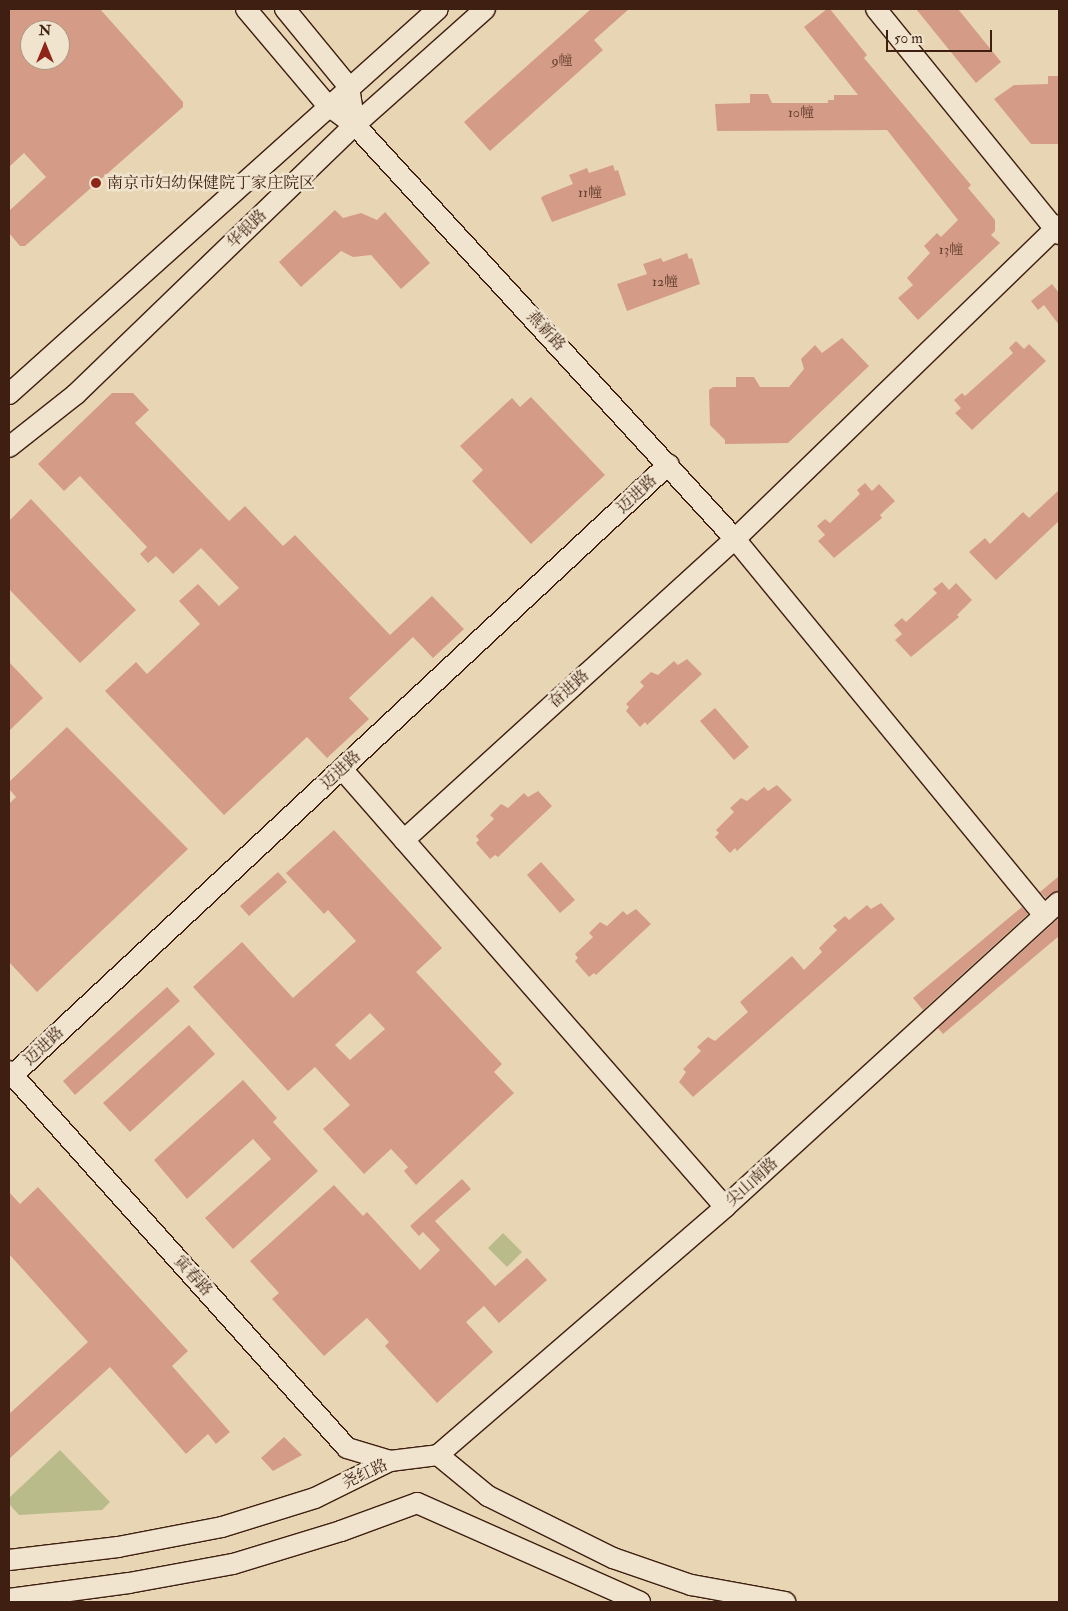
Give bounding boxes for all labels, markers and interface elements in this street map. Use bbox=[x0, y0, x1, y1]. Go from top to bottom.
north arrow bbox=[20, 20, 70, 70]
scale bar bbox=[888, 20, 994, 52]
text: N bbox=[39, 22, 51, 39]
text: 50 m bbox=[894, 29, 923, 48]
house number: 9幢 bbox=[551, 53, 573, 69]
house number: 10幢 bbox=[788, 105, 814, 121]
place label: 南京市妇幼保健院丁家庄院区 bbox=[107, 173, 315, 193]
marker: 南京市妇幼保健院丁家庄院区 bbox=[89, 176, 103, 190]
house number: 11幢 bbox=[578, 185, 602, 201]
street label: 华银路 bbox=[223, 205, 271, 253]
house number: 13幢 bbox=[939, 242, 963, 258]
house number: 12幢 bbox=[652, 274, 678, 290]
street label: 燕新路 bbox=[523, 307, 569, 355]
street label: 迈进路 bbox=[613, 471, 661, 517]
street label: 奋进路 bbox=[545, 666, 593, 712]
street label: 迈进路 bbox=[317, 747, 365, 793]
street label: 迈进路 bbox=[20, 1023, 68, 1069]
street label: 尖山南路 bbox=[722, 1153, 782, 1211]
street label: 寅春路 bbox=[170, 1252, 216, 1300]
street label: 尧红路 bbox=[339, 1455, 391, 1493]

